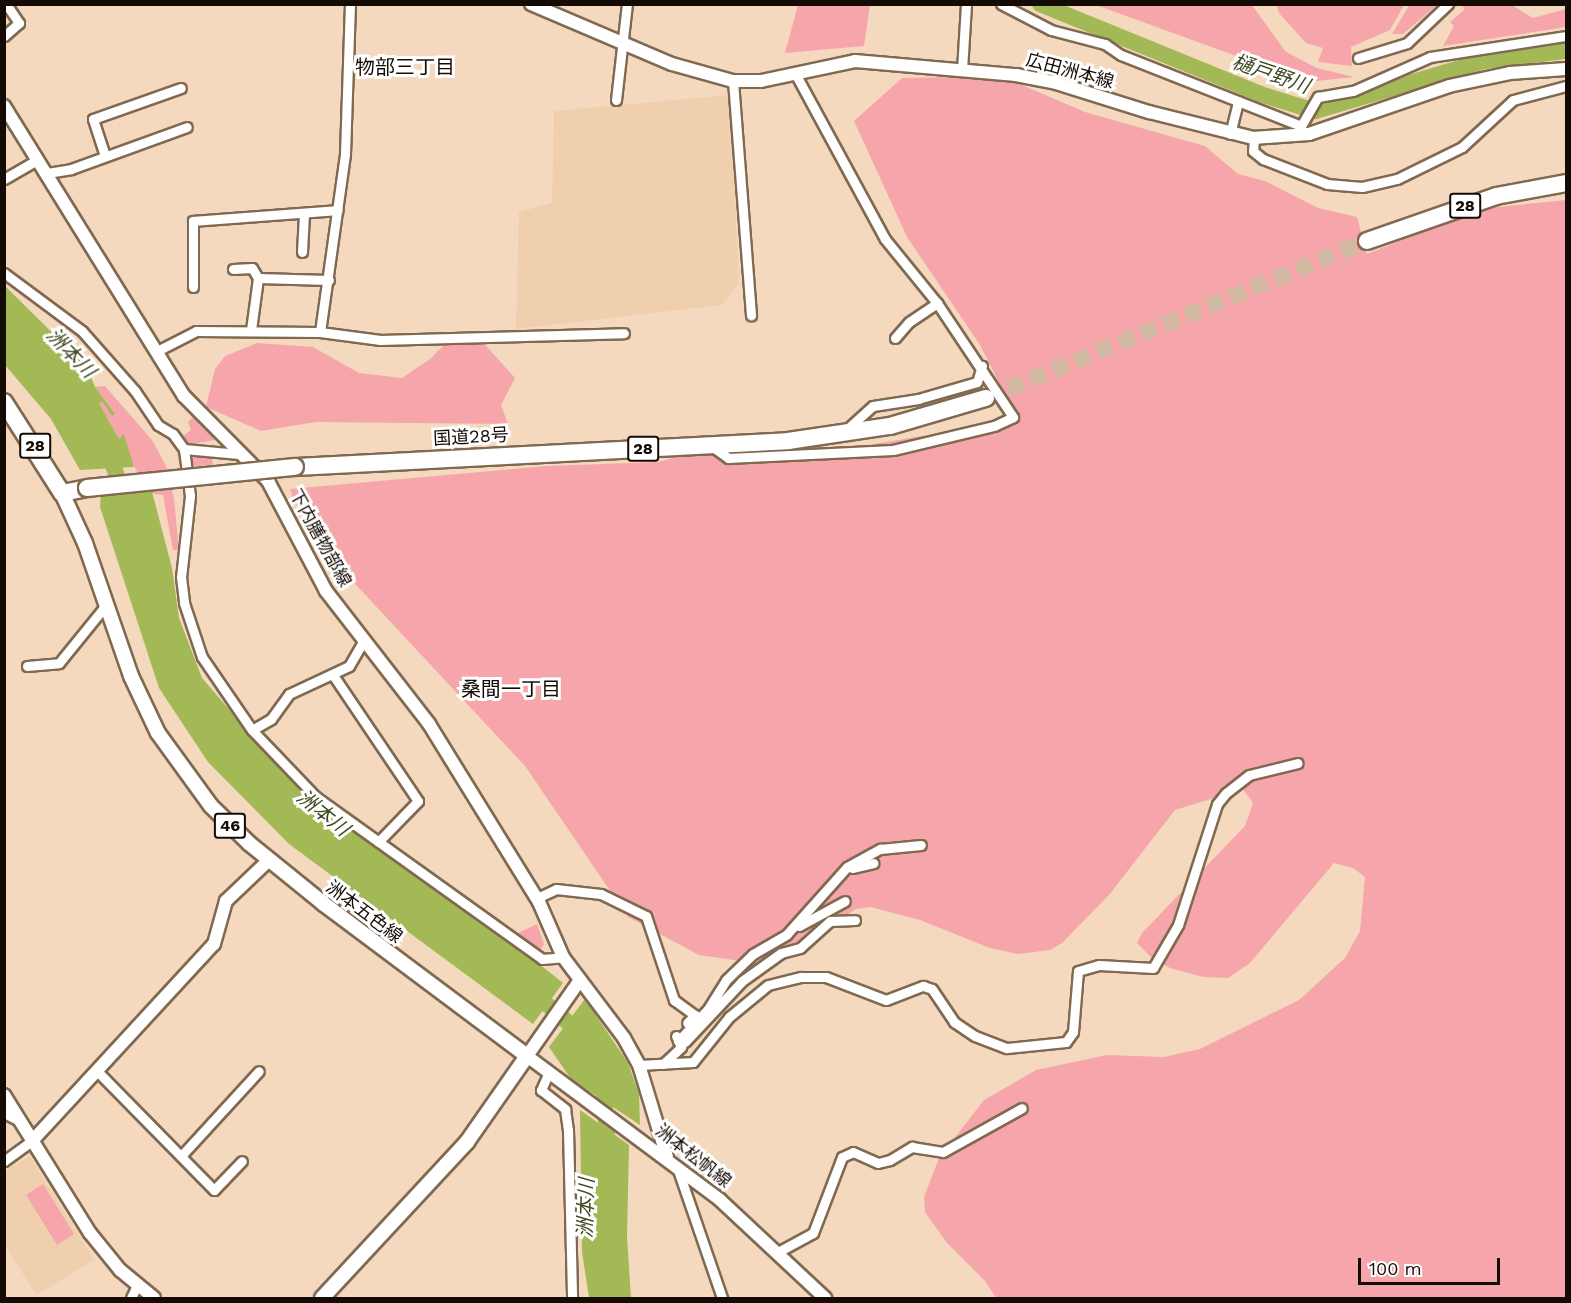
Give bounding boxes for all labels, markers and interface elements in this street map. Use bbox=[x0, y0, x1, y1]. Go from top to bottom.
street label: 広田洲本線 bbox=[1024, 49, 1116, 93]
water label: 樋戸野川 bbox=[1229, 50, 1313, 98]
district label: 物部三丁目 bbox=[355, 55, 455, 79]
road number: 28 bbox=[1448, 193, 1482, 219]
water label: 洲本川 bbox=[42, 323, 100, 383]
street label: 国道28号 bbox=[433, 424, 509, 450]
road number: 28 bbox=[18, 433, 51, 459]
road number: 28 bbox=[626, 436, 660, 462]
street label: 下内膳物部線 bbox=[284, 486, 356, 590]
district label: 桑間一丁目 bbox=[461, 677, 561, 701]
water label: 洲本川 bbox=[292, 785, 354, 841]
road number: 46 bbox=[214, 813, 246, 839]
street label: 洲本五色線 bbox=[322, 876, 406, 948]
street label: 洲本松帆線 bbox=[651, 1120, 735, 1192]
water label: 洲本川 bbox=[573, 1178, 599, 1238]
scale bar bbox=[1361, 1246, 1504, 1284]
text: 100 m bbox=[1369, 1258, 1422, 1279]

